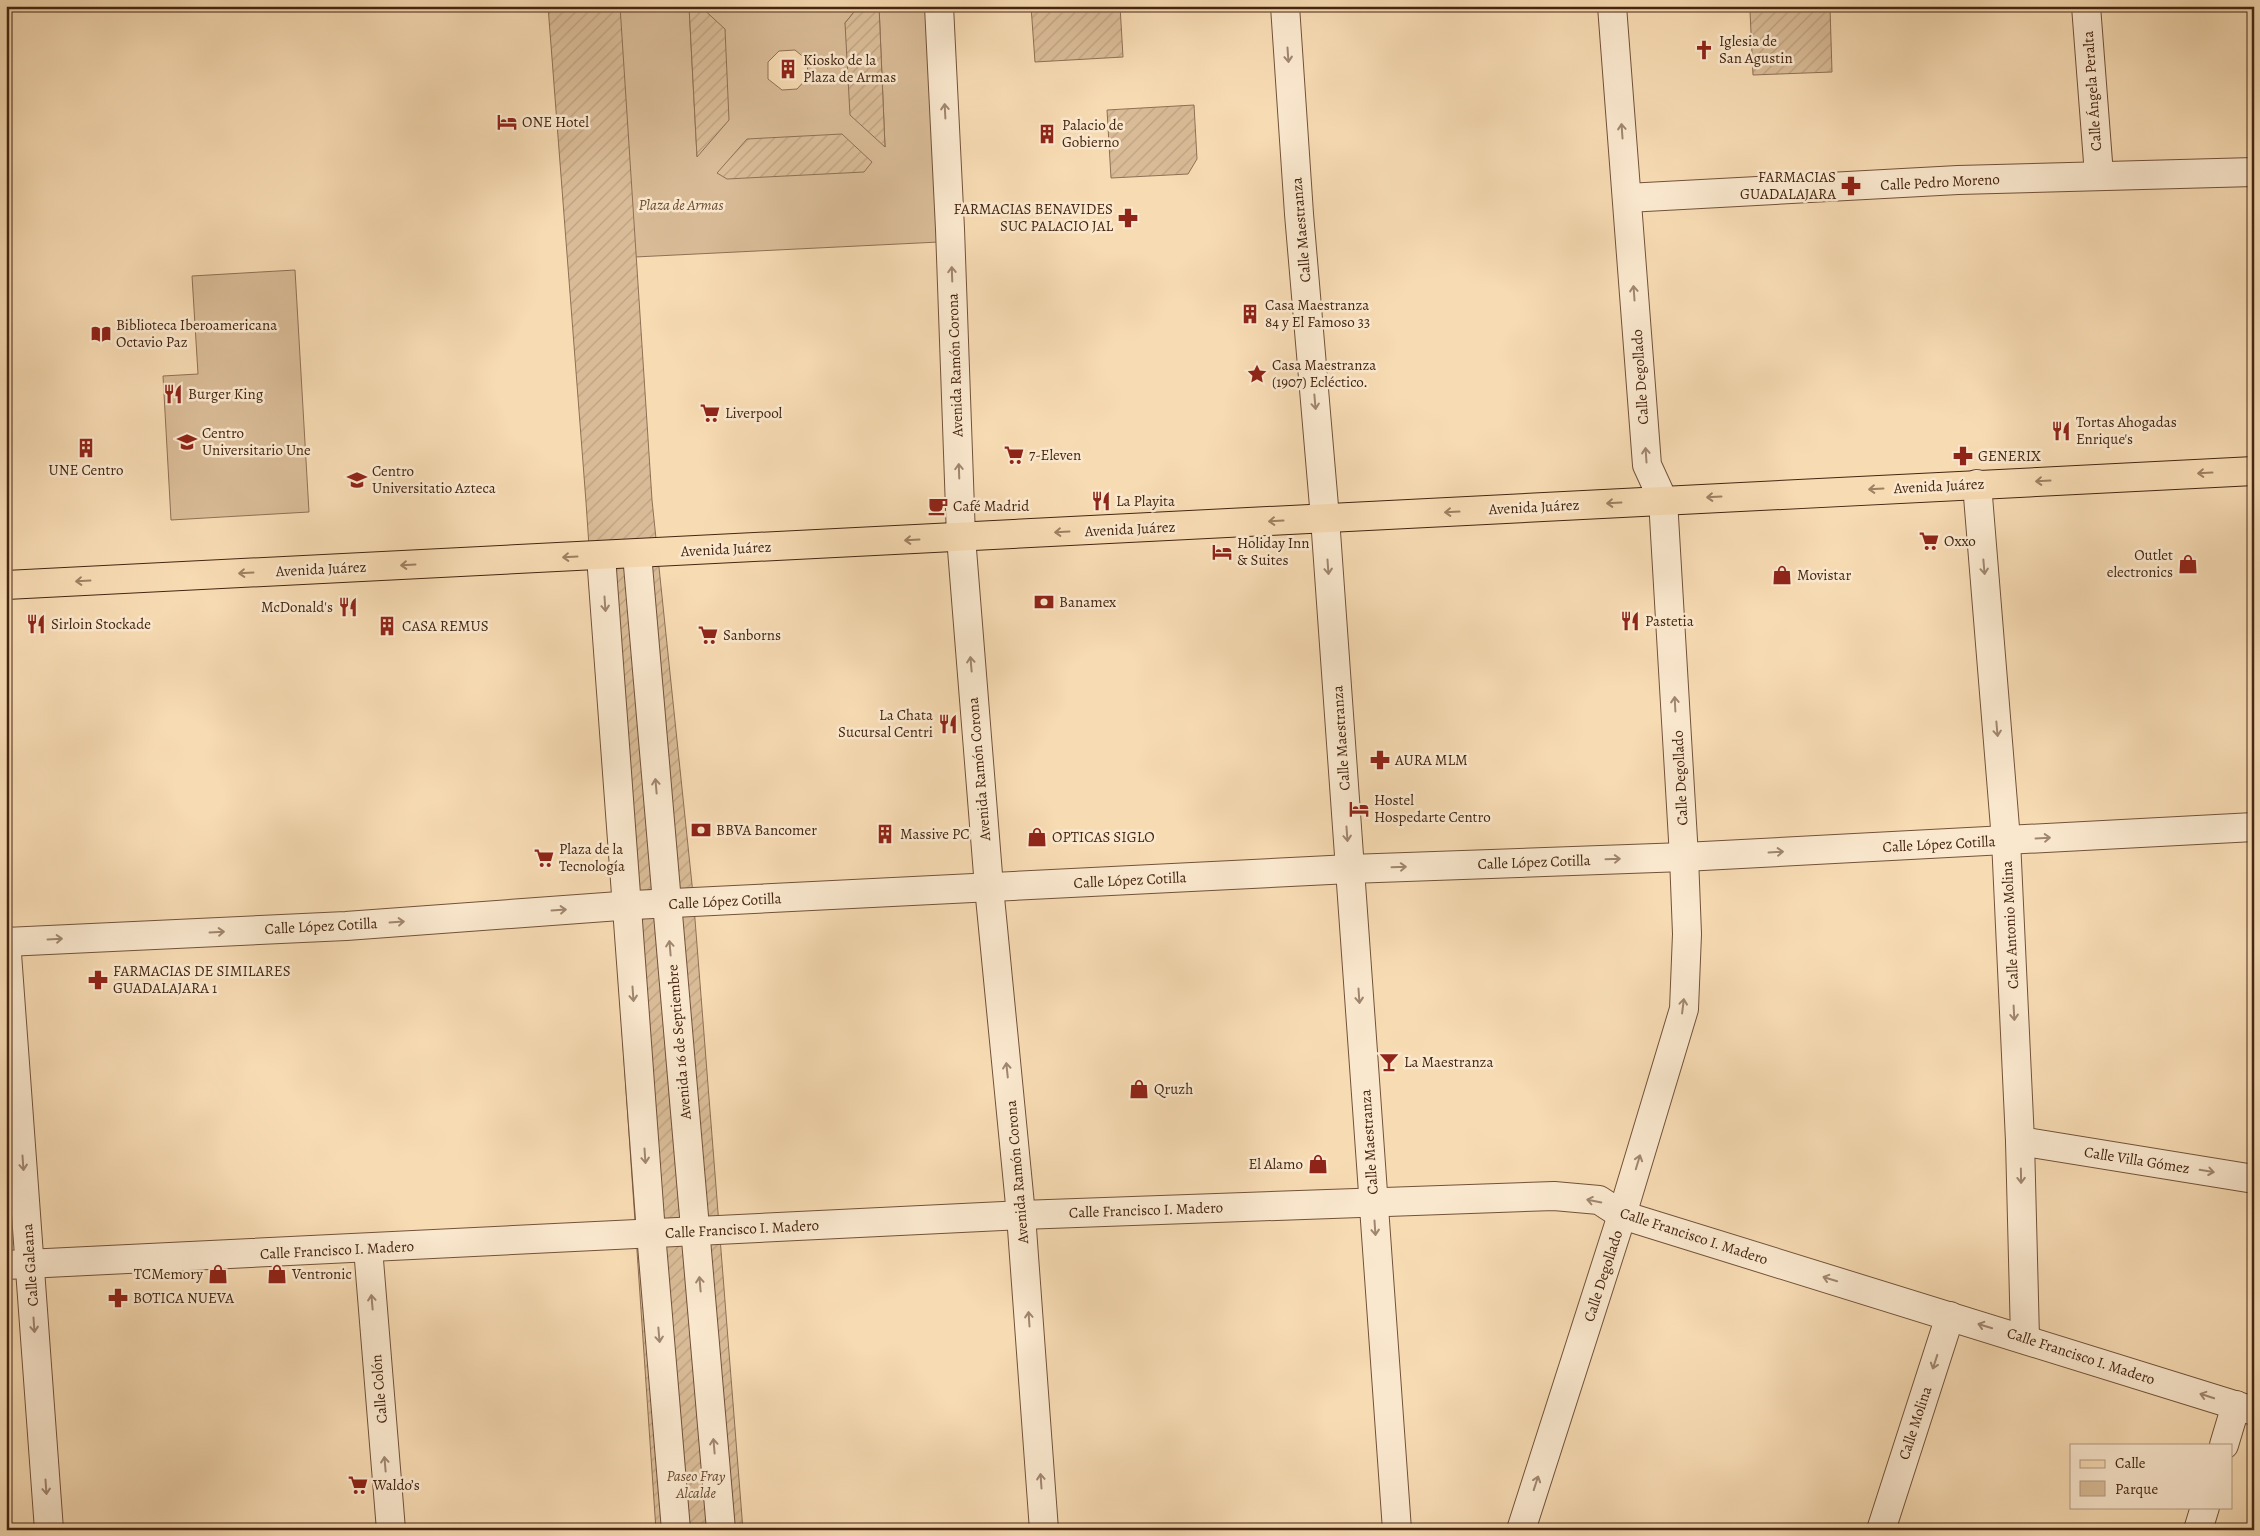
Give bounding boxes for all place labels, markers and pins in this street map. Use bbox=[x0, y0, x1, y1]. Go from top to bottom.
place label: Iglesia de San Agustin bbox=[1719, 31, 1793, 68]
church icon: Iglesia de San Agustin bbox=[1693, 39, 1715, 61]
place label: Kiosko de la Plaza de Armas bbox=[803, 50, 896, 87]
building icon: Kiosko de la Plaza de Armas bbox=[777, 58, 799, 80]
hotel icon: ONE Hotel bbox=[496, 111, 518, 133]
place label: ONE Hotel bbox=[522, 112, 589, 132]
place label: Palacio de Gobierno bbox=[1062, 115, 1124, 152]
building icon: Palacio de Gobierno bbox=[1036, 123, 1058, 145]
place label: FARMACIAS GUADALAJARA bbox=[1740, 167, 1836, 204]
pharmacy icon: FARMACIAS GUADALAJARA bbox=[1840, 175, 1862, 197]
place label: FARMACIAS BENAVIDES SUC PALACIO JAL bbox=[953, 199, 1113, 236]
pharmacy icon: FARMACIAS BENAVIDES SUC PALACIO JAL bbox=[1117, 207, 1139, 229]
place label: Casa Maestranza 84 y El Famoso 33 bbox=[1265, 295, 1370, 332]
building icon: Casa Maestranza 84 y El Famoso 33 bbox=[1239, 303, 1261, 325]
place label: Biblioteca Iberoamericana Octavio Paz bbox=[116, 315, 277, 352]
library icon: Biblioteca Iberoamericana Octavio Paz bbox=[90, 323, 112, 345]
place label: Casa Maestranza (1907) Ecléctico. bbox=[1272, 355, 1376, 392]
place icon: Casa Maestranza (1907) Ecléctico. bbox=[1246, 363, 1268, 385]
restaurant icon: Burger King bbox=[162, 383, 184, 405]
place label: Burger King bbox=[188, 384, 264, 404]
supermarket icon: Liverpool bbox=[699, 402, 721, 424]
place label: Liverpool bbox=[725, 403, 783, 423]
place label: Tortas Ahogadas Enrique's bbox=[2076, 412, 2177, 449]
restaurant icon: Tortas Ahogadas Enrique's bbox=[2050, 420, 2072, 442]
place label: Centro Universitario Une bbox=[202, 423, 311, 460]
school or university icon: Centro Universitario Une bbox=[176, 431, 198, 453]
building icon: UNE Centro bbox=[75, 437, 97, 459]
supermarket icon: 7-Eleven bbox=[1003, 444, 1025, 466]
place label: 7-Eleven bbox=[1029, 445, 1081, 465]
pharmacy icon: GENERIX bbox=[1952, 445, 1974, 467]
place label: GENERIX bbox=[1978, 446, 2041, 466]
place label: UNE Centro bbox=[49, 460, 123, 480]
place label: Centro Universitatio Azteca bbox=[372, 461, 496, 498]
school or university icon: Centro Universitatio Azteca bbox=[346, 469, 368, 491]
restaurant icon: La Playita bbox=[1090, 490, 1112, 512]
place label: La Playita bbox=[1116, 491, 1175, 511]
cafe icon: Café Madrid bbox=[927, 495, 949, 517]
place label: Café Madrid bbox=[953, 496, 1030, 516]
supermarket icon: Oxxo bbox=[1918, 530, 1940, 552]
place label: Oxxo bbox=[1944, 531, 1976, 551]
place label: Holiday Inn & Suites bbox=[1237, 533, 1310, 570]
hotel icon: Holiday Inn & Suites bbox=[1211, 541, 1233, 563]
place label: Outlet electronics bbox=[2107, 545, 2173, 582]
shop icon: Outlet electronics bbox=[2177, 553, 2199, 575]
shop icon: Movistar bbox=[1771, 564, 1793, 586]
place label: Movistar bbox=[1797, 565, 1852, 585]
bank icon: Banamex bbox=[1033, 591, 1055, 613]
place label: Banamex bbox=[1059, 592, 1116, 612]
restaurant icon: McDonald's bbox=[337, 596, 359, 618]
place label: McDonald's bbox=[261, 597, 333, 617]
restaurant icon: Pastetia bbox=[1619, 610, 1641, 632]
place label: Pastetia bbox=[1645, 611, 1694, 631]
restaurant icon: Sirloin Stockade bbox=[25, 613, 47, 635]
place label: Sirloin Stockade bbox=[51, 614, 151, 634]
building icon: CASA REMUS bbox=[376, 615, 398, 637]
place label: CASA REMUS bbox=[402, 616, 489, 636]
supermarket icon: Sanborns bbox=[697, 624, 719, 646]
place label: Sanborns bbox=[723, 625, 781, 645]
place label: La Chata Sucursal Centri bbox=[838, 705, 933, 742]
restaurant icon: La Chata Sucursal Centri bbox=[937, 713, 959, 735]
pharmacy icon: AURA MLM bbox=[1369, 749, 1391, 771]
place label: AURA MLM bbox=[1394, 750, 1468, 770]
place label: Hostel Hospedarte Centro bbox=[1374, 790, 1491, 827]
hotel icon: Hostel Hospedarte Centro bbox=[1348, 798, 1370, 820]
bank icon: BBVA Bancomer bbox=[690, 819, 712, 841]
place label: BBVA Bancomer bbox=[716, 820, 817, 840]
building icon: Massive PC bbox=[874, 823, 896, 845]
place label: Massive PC bbox=[900, 824, 970, 844]
shop icon: OPTICAS SIGLO bbox=[1026, 826, 1048, 848]
place label: OPTICAS SIGLO bbox=[1052, 827, 1155, 847]
place label: Plaza de la Tecnología bbox=[559, 839, 625, 876]
supermarket icon: Plaza de la Tecnología bbox=[533, 847, 555, 869]
place label: FARMACIAS DE SIMILARES GUADALAJARA 1 bbox=[113, 961, 291, 998]
pharmacy icon: FARMACIAS DE SIMILARES GUADALAJARA 1 bbox=[87, 969, 109, 991]
bar icon: La Maestranza bbox=[1378, 1051, 1400, 1073]
place label: La Maestranza bbox=[1404, 1052, 1494, 1072]
shop icon: Qruzh bbox=[1128, 1078, 1150, 1100]
place label: Qruzh bbox=[1154, 1079, 1193, 1099]
shop icon: El Alamo bbox=[1307, 1153, 1329, 1175]
place label: El Alamo bbox=[1248, 1154, 1303, 1174]
shop icon: TCMemory bbox=[207, 1263, 229, 1285]
shop icon: Ventronic bbox=[266, 1263, 288, 1285]
place label: TCMemory bbox=[134, 1264, 203, 1284]
place label: Ventronic bbox=[291, 1264, 352, 1284]
pharmacy icon: BOTICA NUEVA bbox=[107, 1287, 129, 1309]
place label: BOTICA NUEVA bbox=[133, 1288, 234, 1308]
supermarket icon: Waldo’s bbox=[347, 1474, 369, 1496]
place label: Waldo’s bbox=[372, 1475, 420, 1495]

